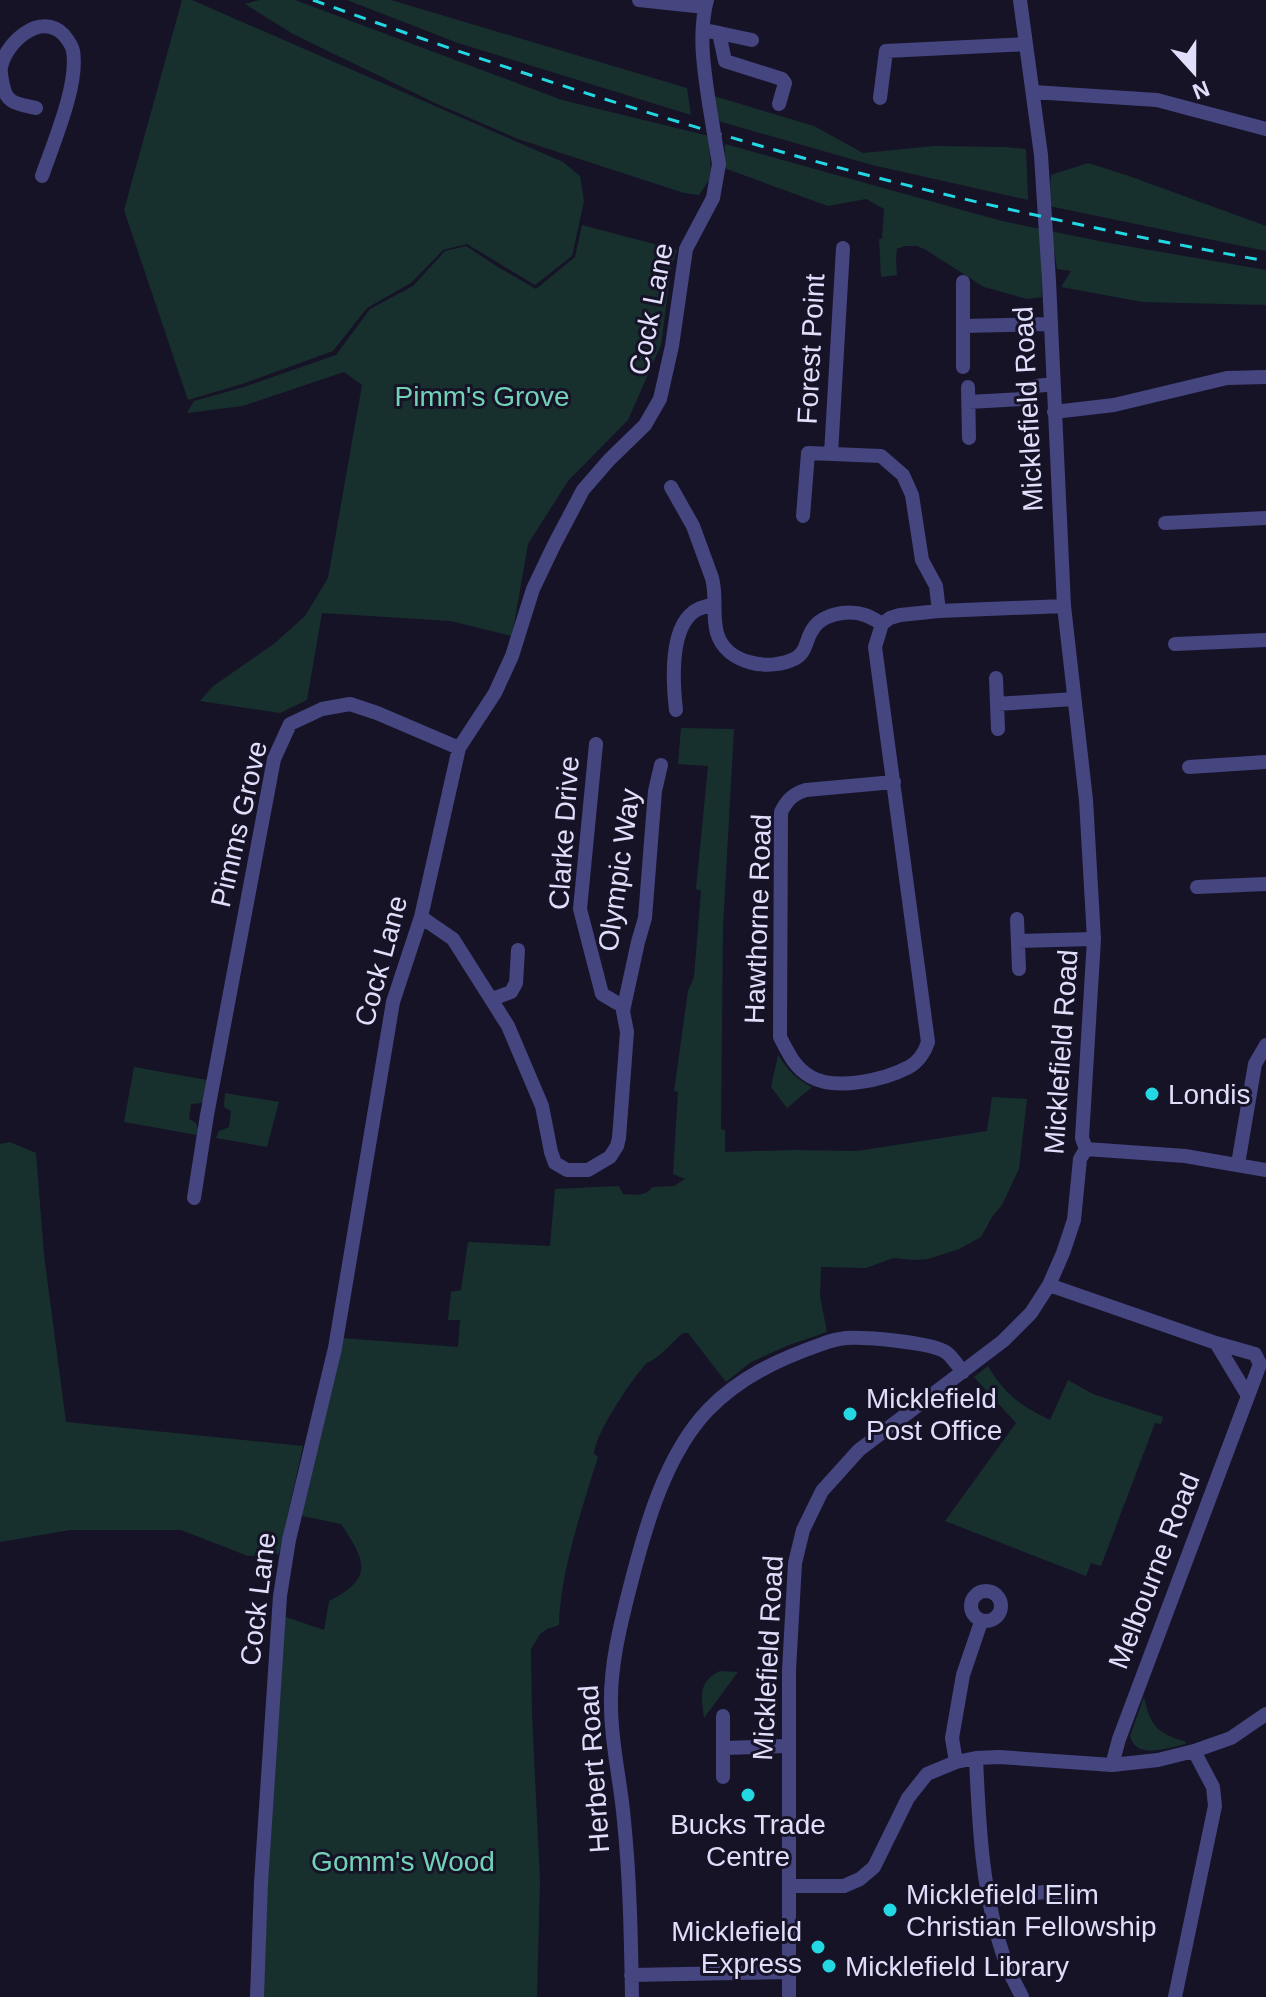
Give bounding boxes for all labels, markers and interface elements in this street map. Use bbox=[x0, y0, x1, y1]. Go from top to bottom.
north arrow bbox=[1154, 32, 1234, 112]
text: N bbox=[1189, 76, 1213, 105]
street label: Cock Lane bbox=[623, 240, 679, 378]
street label: Forest Point bbox=[792, 273, 830, 425]
street label: Micklefield Road bbox=[1007, 306, 1049, 512]
park label: Pimm's Grove bbox=[395, 381, 569, 412]
street label: Pimms Grove bbox=[205, 738, 273, 910]
street label: Clarke Drive bbox=[543, 755, 585, 911]
street label: Olympic Way bbox=[592, 787, 646, 953]
street label: Hawthorne Road bbox=[739, 813, 777, 1025]
street label: Cock Lane bbox=[349, 892, 413, 1030]
street label: Micklefield Road bbox=[1038, 948, 1084, 1156]
place label: Londis bbox=[1168, 1079, 1251, 1110]
marker: Londis bbox=[1143, 1085, 1161, 1103]
place label: Micklefield Post Office bbox=[866, 1383, 1002, 1446]
marker: Micklefield Post Office bbox=[841, 1405, 859, 1423]
street label: Melbourne Road bbox=[1102, 1469, 1206, 1673]
street label: Cock Lane bbox=[234, 1531, 282, 1667]
street label: Micklefield Road bbox=[747, 1555, 789, 1761]
street label: Herbert Road bbox=[573, 1684, 615, 1854]
marker: Bucks Trade Centre bbox=[739, 1786, 757, 1804]
place label: Bucks Trade Centre bbox=[670, 1809, 826, 1872]
park label: Gomm's Wood bbox=[311, 1846, 495, 1877]
place label: Micklefield Elim Christian Fellowship bbox=[906, 1879, 1157, 1942]
marker: Micklefield Elim Christian Fellowship bbox=[881, 1901, 899, 1919]
place label: Micklefield Express bbox=[671, 1916, 802, 1979]
marker: Micklefield Express bbox=[809, 1938, 827, 1956]
place label: Micklefield Library bbox=[845, 1951, 1069, 1982]
marker: Micklefield Library bbox=[820, 1957, 838, 1975]

